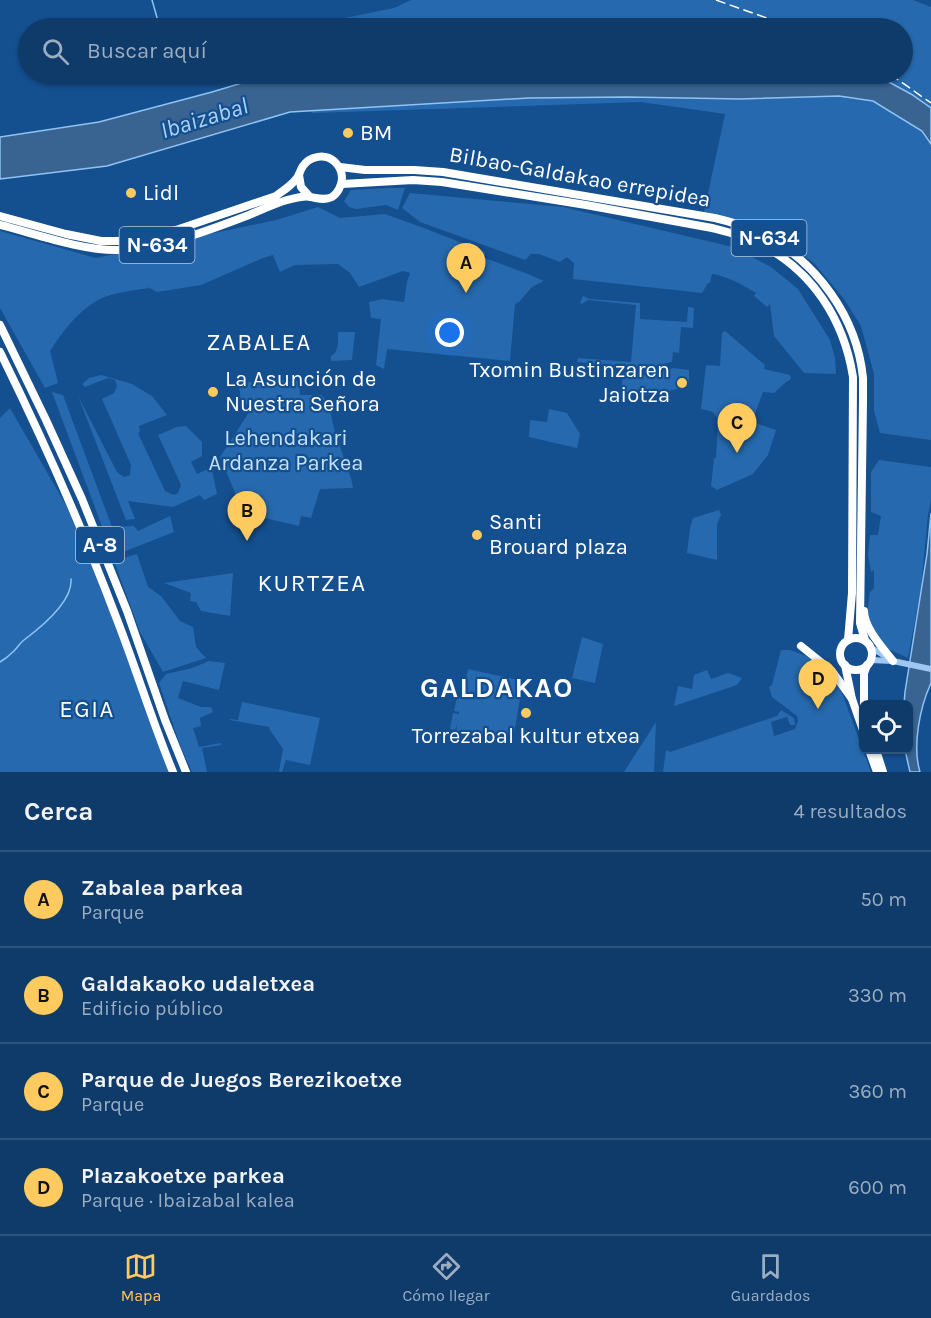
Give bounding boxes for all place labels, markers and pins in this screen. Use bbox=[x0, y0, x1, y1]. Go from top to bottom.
place label: BM bbox=[360, 120, 392, 146]
marker: BM bbox=[341, 126, 355, 140]
place label: Lidl bbox=[143, 180, 179, 206]
marker: Lidl bbox=[124, 186, 138, 200]
pin: A bbox=[446, 244, 486, 293]
place label: Txomin Bustinzaren Jaiotza bbox=[470, 357, 670, 408]
place label: La Asunción de Nuestra Señora bbox=[225, 366, 380, 417]
marker: Txomin Bustinzaren Jaiotza bbox=[675, 376, 689, 390]
marker: La Asunción de Nuestra Señora bbox=[206, 385, 220, 399]
pin: C bbox=[718, 404, 756, 453]
pin: B bbox=[228, 492, 266, 541]
place label: Santi Brouard plaza bbox=[489, 509, 628, 560]
marker: Santi Brouard plaza bbox=[470, 528, 484, 542]
pin: D bbox=[798, 660, 838, 709]
marker: Torrezabal kultur etxea bbox=[519, 706, 533, 720]
place label: Torrezabal kultur etxea bbox=[412, 723, 640, 749]

